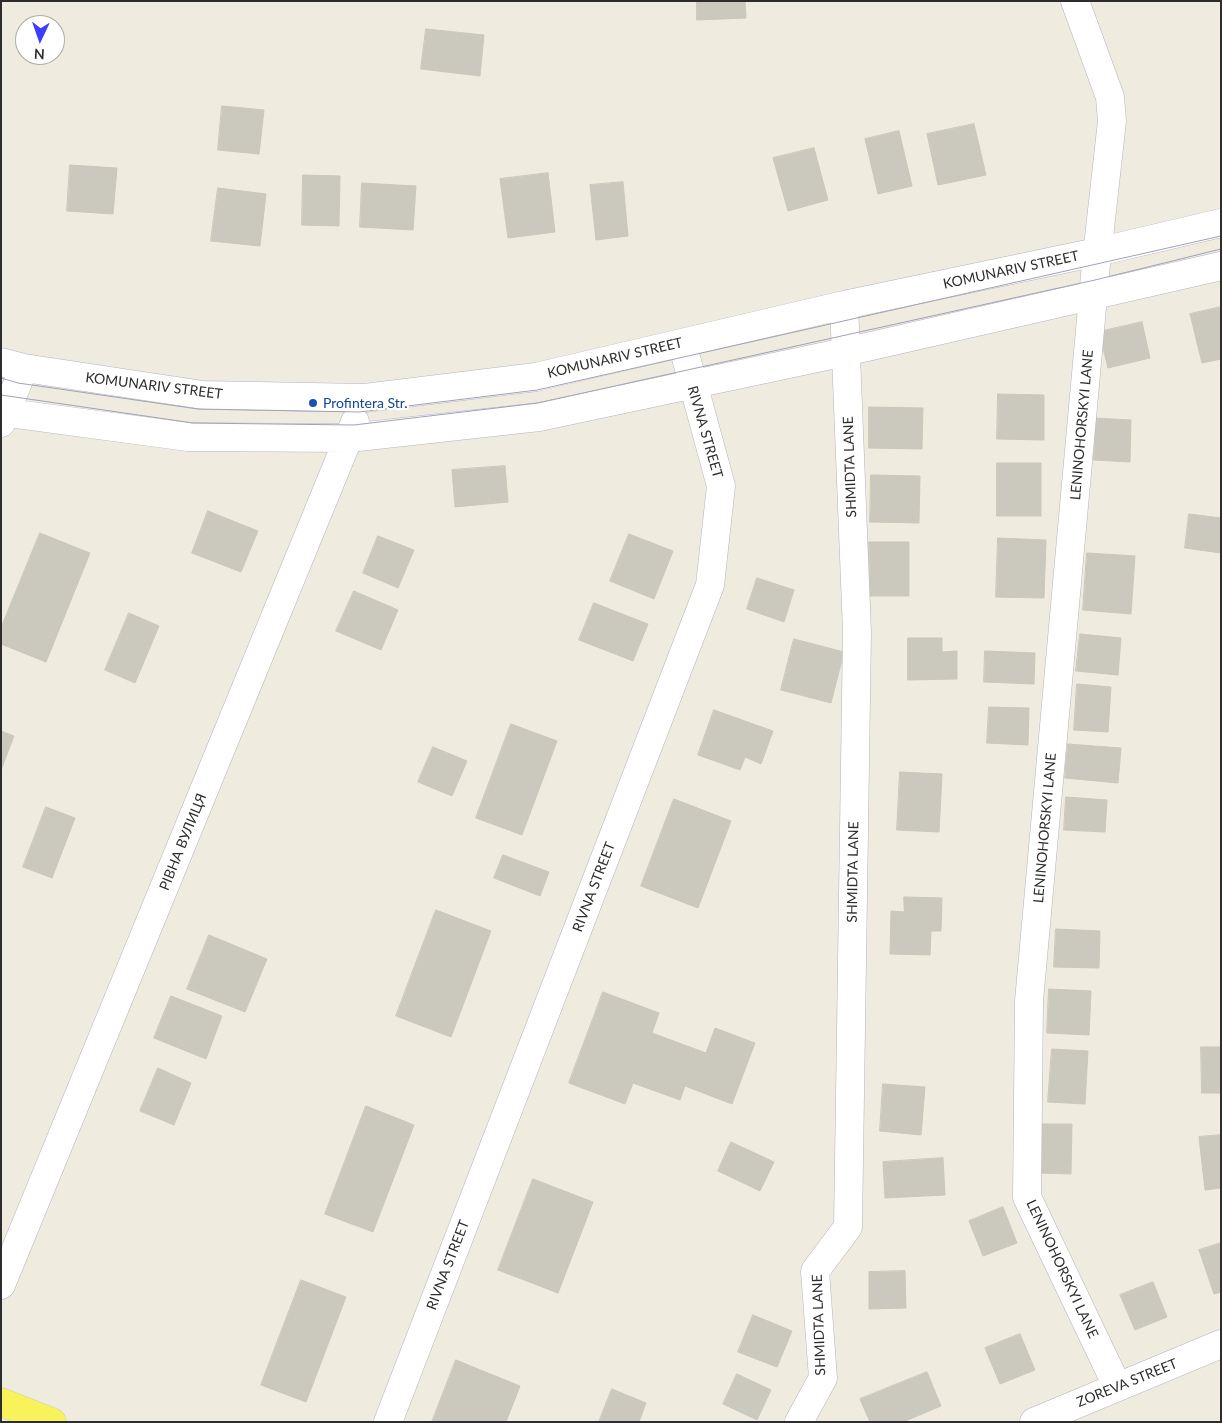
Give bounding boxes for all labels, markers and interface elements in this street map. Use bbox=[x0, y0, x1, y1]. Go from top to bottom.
north arrow bbox=[15, 15, 65, 65]
text: N bbox=[33, 46, 45, 63]
street label: KOMUNARIV STREET bbox=[942, 247, 1080, 293]
street label: KOMUNARIV STREET bbox=[546, 334, 684, 382]
street label: LENINOHORSKYI LANE bbox=[1067, 349, 1097, 501]
street label: KOMUNARIV STREET bbox=[84, 369, 224, 403]
street label: RIVNA STREET bbox=[684, 384, 726, 480]
place label: Profintera Str. bbox=[323, 395, 408, 411]
marker: Profintera Str. bbox=[307, 397, 319, 409]
street label: SHMIDTA LANE bbox=[840, 416, 860, 518]
street label: LENINOHORSKYI LANE bbox=[1030, 752, 1060, 904]
street label: РІВНА ВУЛИЦЯ bbox=[156, 791, 210, 893]
street label: SHMIDTA LANE bbox=[844, 821, 862, 923]
street label: RIVNA STREET bbox=[569, 840, 619, 934]
street label: LENINOHORSKYI LANE bbox=[1022, 1197, 1102, 1341]
street label: RIVNA STREET bbox=[423, 1218, 473, 1312]
street label: SHMIDTA LANE bbox=[809, 1274, 829, 1376]
street label: ZOREVA STREET bbox=[1074, 1355, 1180, 1411]

